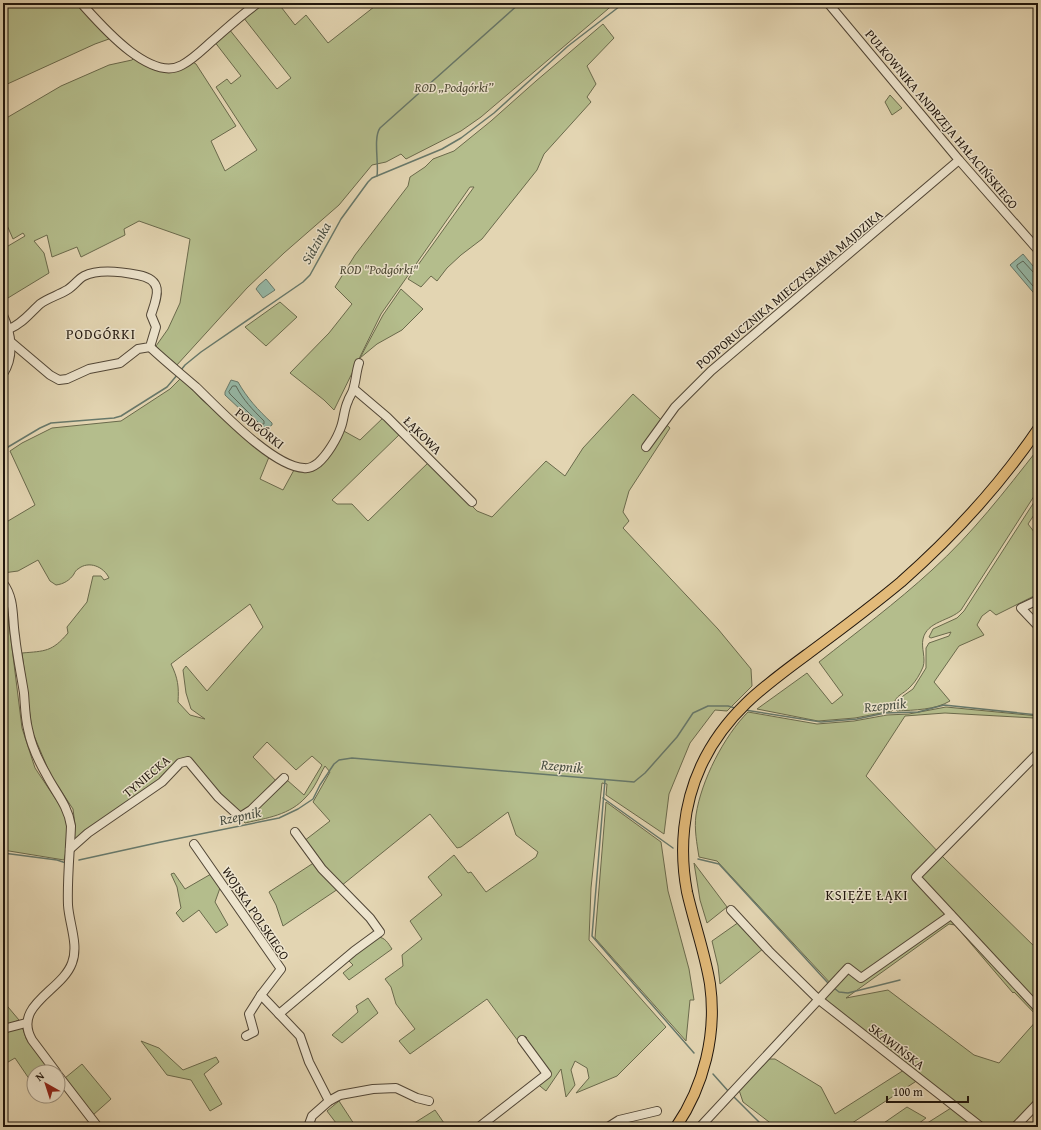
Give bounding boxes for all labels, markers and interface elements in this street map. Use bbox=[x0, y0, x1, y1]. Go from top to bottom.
street label: PUŁKOWNIKA ANDRZEJA HAŁACIŃSKIEGO bbox=[861, 25, 1023, 213]
park label: ROD „Podgórki” bbox=[414, 78, 494, 97]
street label: PODPORUCZNIKA MIECZYSŁAWA MAJDZIKA bbox=[692, 205, 887, 373]
water label: Sidzinka bbox=[296, 218, 336, 268]
park label: ROD "Podgórki" bbox=[339, 260, 418, 279]
district label: PODGÓRKI bbox=[66, 324, 136, 344]
street label: PODGÓRKI bbox=[231, 403, 288, 454]
street label: ŁĄKOWA bbox=[399, 412, 446, 459]
water label: Rzepnik bbox=[862, 693, 908, 717]
street label: TYNIECKA bbox=[118, 751, 174, 802]
water label: Rzepnik bbox=[539, 754, 585, 778]
water label: Rzepnik bbox=[216, 802, 263, 830]
street label: WOJSKA POLSKIEGO bbox=[217, 863, 294, 964]
district label: KSIĘŻE ŁĄKI bbox=[825, 885, 909, 905]
street label: SKAWIŃSKA bbox=[865, 1018, 929, 1074]
north arrow bbox=[26, 1064, 66, 1104]
text: N bbox=[32, 1067, 48, 1085]
scale bar bbox=[887, 1078, 968, 1104]
text: 100 m bbox=[893, 1083, 923, 1100]

